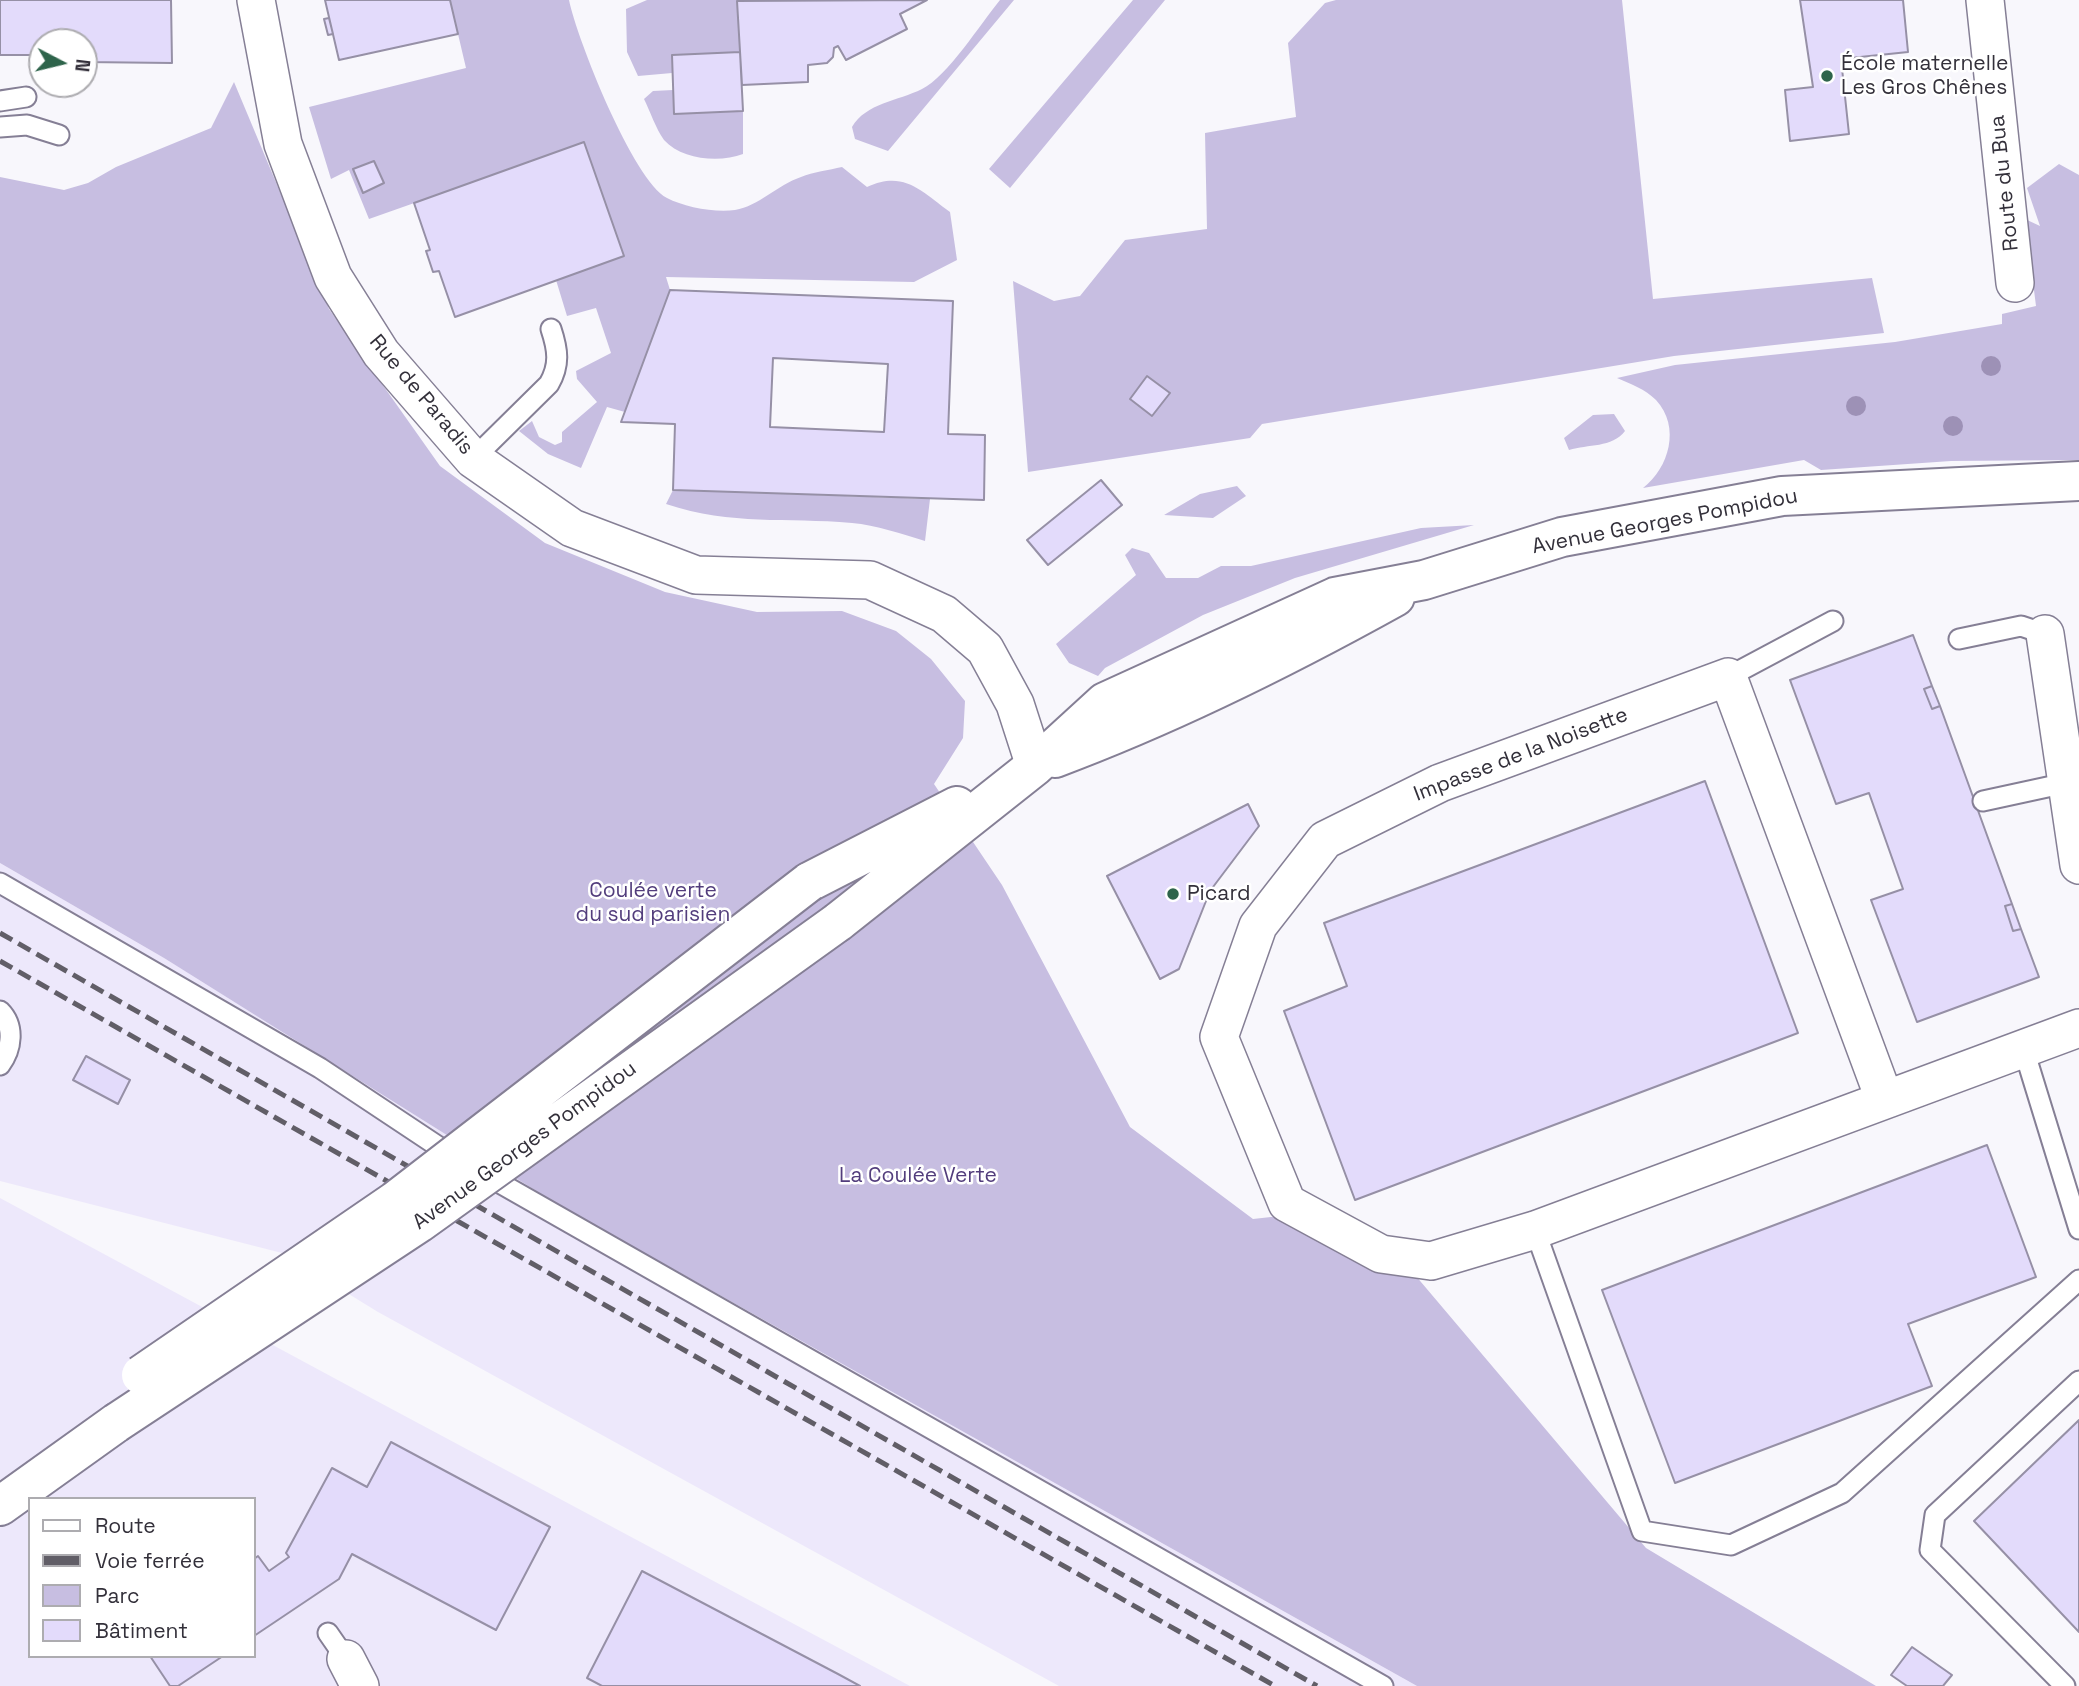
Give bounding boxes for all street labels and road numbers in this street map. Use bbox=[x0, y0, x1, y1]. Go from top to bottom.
street label: Route du Bua bbox=[1985, 114, 2025, 252]
street label: Rue de Paradis bbox=[364, 330, 478, 460]
street label: Avenue Georges Pompidou bbox=[1530, 484, 1800, 560]
street label: Impasse de la Noisette bbox=[1410, 703, 1632, 807]
street label: Avenue Georges Pompidou bbox=[408, 1056, 642, 1236]

